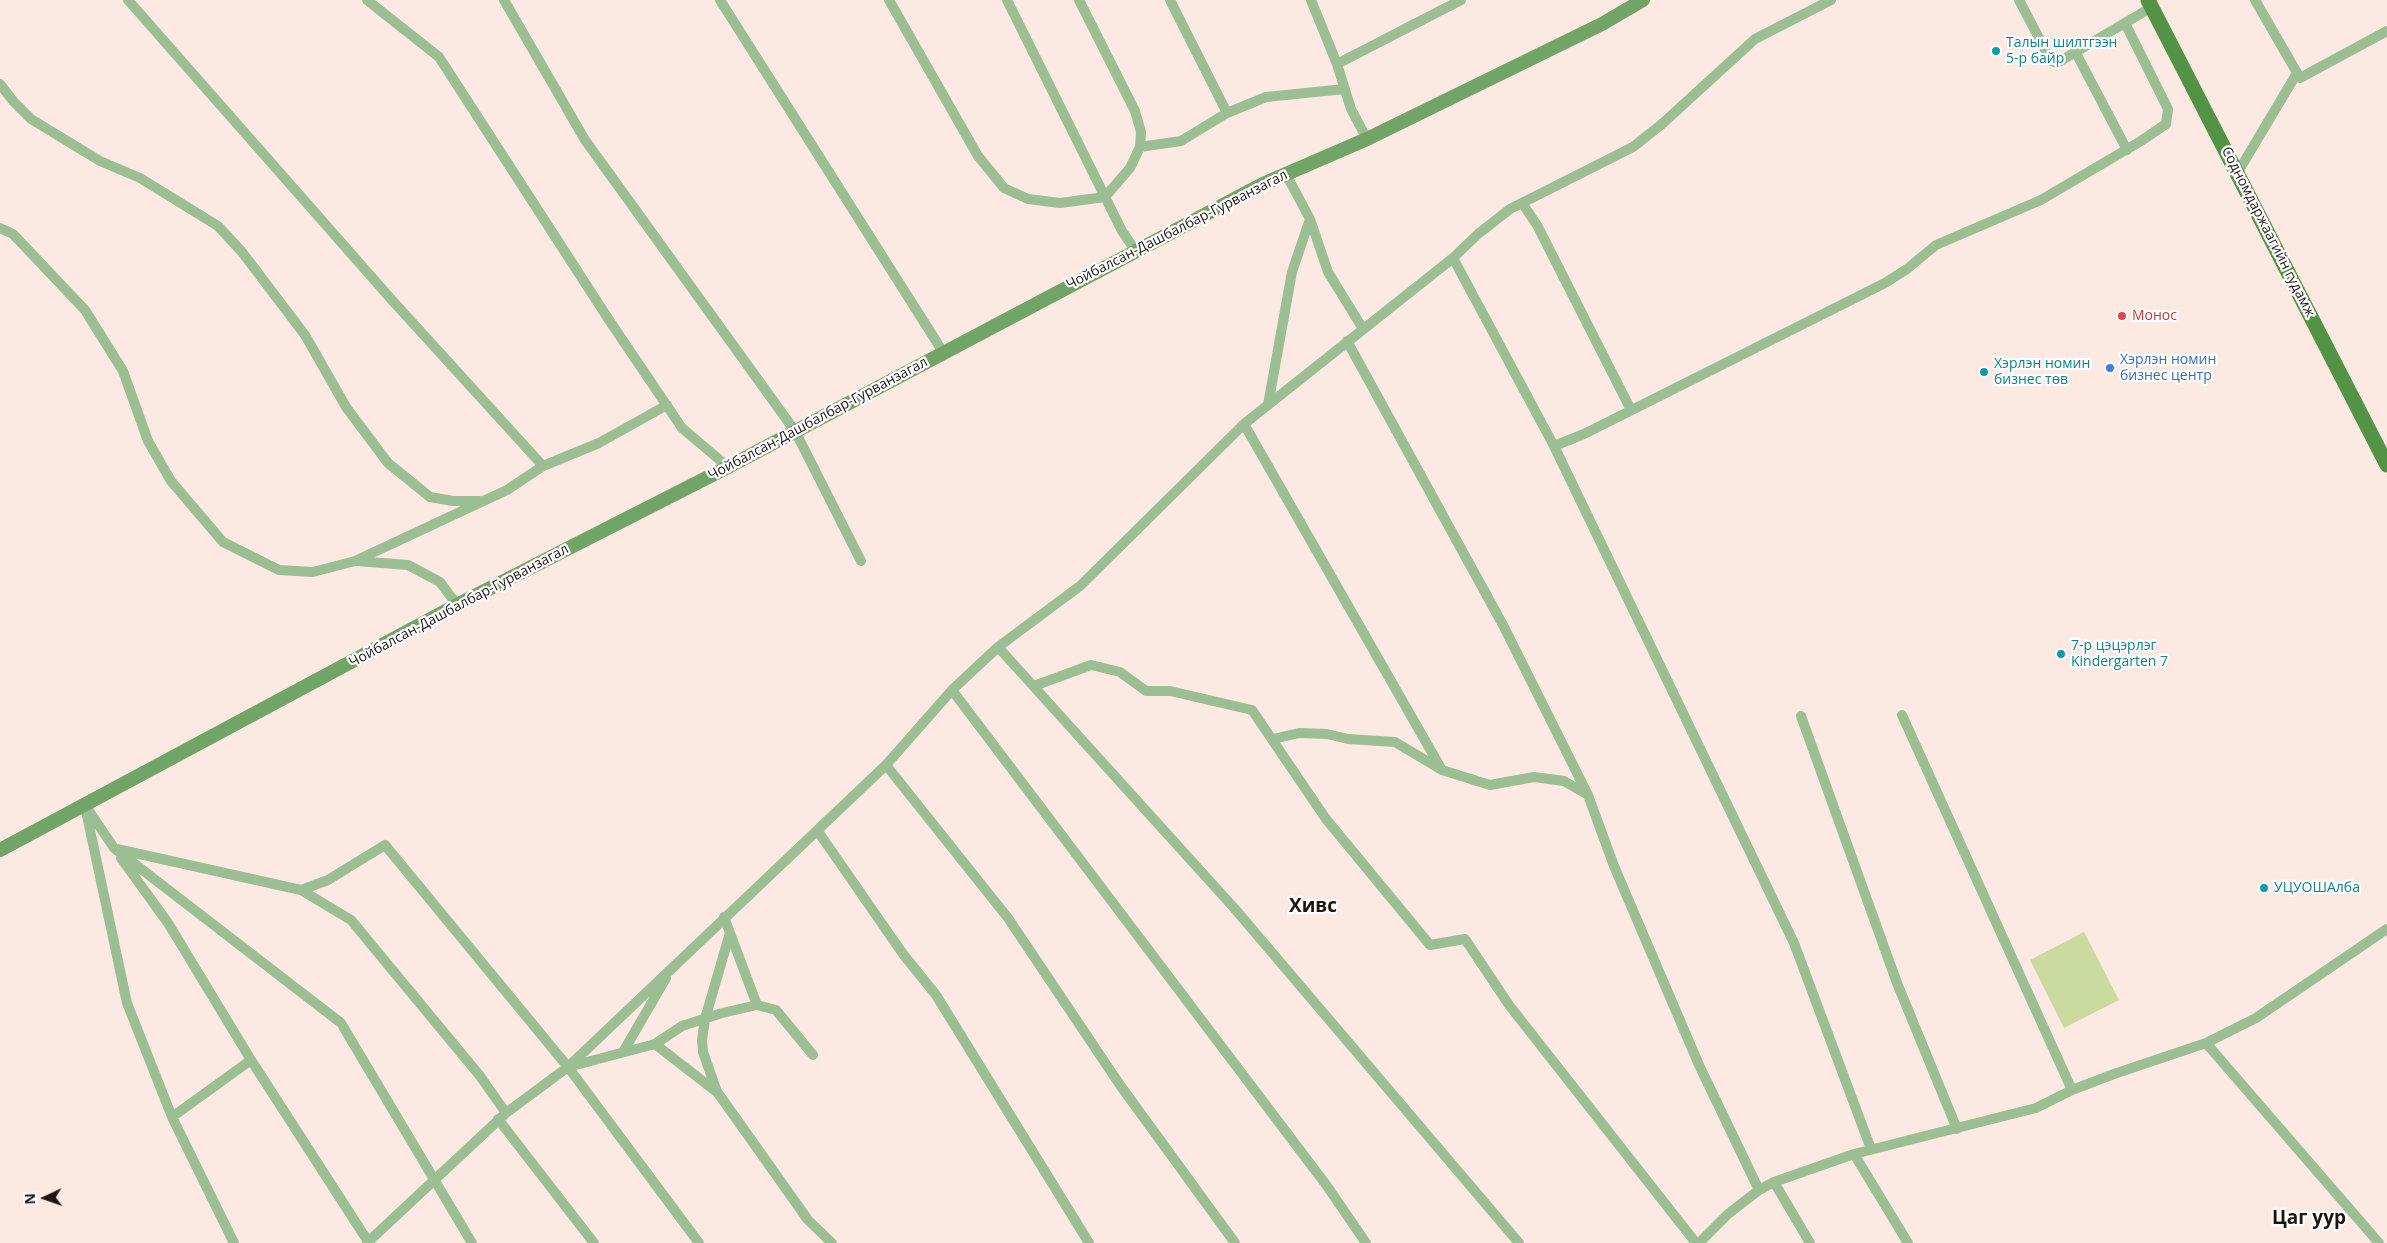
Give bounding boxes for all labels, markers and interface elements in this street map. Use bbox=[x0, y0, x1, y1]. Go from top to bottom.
place label: Талын шилтгээн 5-р байр bbox=[2006, 35, 2117, 68]
marker: Талын шилтгээн 5-р байр bbox=[1990, 45, 2002, 57]
street label: Содномдаржаагийн гудамж bbox=[2218, 144, 2318, 320]
street label: Чойбалсан-Дашбалбар-Гурванзагал bbox=[1064, 167, 1290, 293]
place label: Монос bbox=[2132, 308, 2177, 324]
marker: Монос bbox=[2116, 310, 2128, 322]
place label: Хэрлэн номин бизнес центр bbox=[2120, 352, 2216, 384]
street label: Чойбалсан-Дашбалбар-Гурванзагал bbox=[705, 354, 931, 484]
place label: Хэрлэн номин бизнес төв bbox=[1994, 356, 2090, 388]
marker: Хэрлэн номин бизнес центр bbox=[2104, 362, 2116, 374]
marker: Хэрлэн номин бизнес төв bbox=[1978, 366, 1990, 378]
street label: Чойбалсан-Дашбалбар-Гурванзагал bbox=[346, 541, 572, 671]
place label: 7-р цэцэрлэг Kindergarten 7 bbox=[2071, 638, 2168, 670]
marker: 7-р цэцэрлэг Kindergarten 7 bbox=[2055, 648, 2067, 660]
place label: УЦУОШАлба bbox=[2274, 880, 2360, 896]
marker: УЦУОШАлба bbox=[2258, 882, 2270, 894]
district label: Хивс bbox=[1289, 896, 1337, 918]
north arrow bbox=[20, 1173, 70, 1223]
text: N bbox=[20, 1193, 39, 1205]
district label: Цаг уур bbox=[2272, 1208, 2346, 1230]

